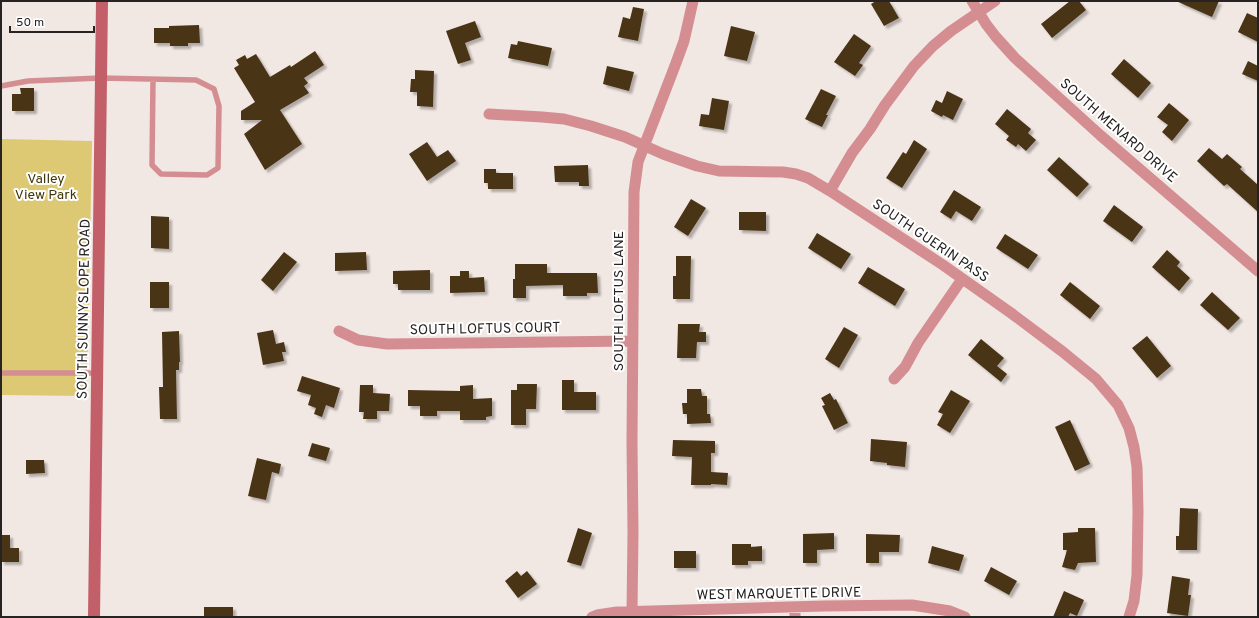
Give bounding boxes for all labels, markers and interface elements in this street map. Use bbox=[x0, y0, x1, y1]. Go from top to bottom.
scale bar bbox=[10, 8, 94, 34]
text: 50 m bbox=[16, 15, 44, 31]
street label: SOUTH MENARD DRIVE bbox=[1056, 76, 1180, 187]
park label: Valley View Park bbox=[15, 171, 77, 204]
street label: SOUTH GUERIN PASS bbox=[869, 196, 992, 287]
street label: SOUTH SUNNYSLOPE ROAD bbox=[74, 219, 95, 399]
street label: SOUTH LOFTUS LANE bbox=[611, 231, 628, 371]
street label: SOUTH LOFTUS COURT bbox=[409, 320, 561, 339]
street label: WEST MARQUETTE DRIVE bbox=[697, 585, 861, 604]

